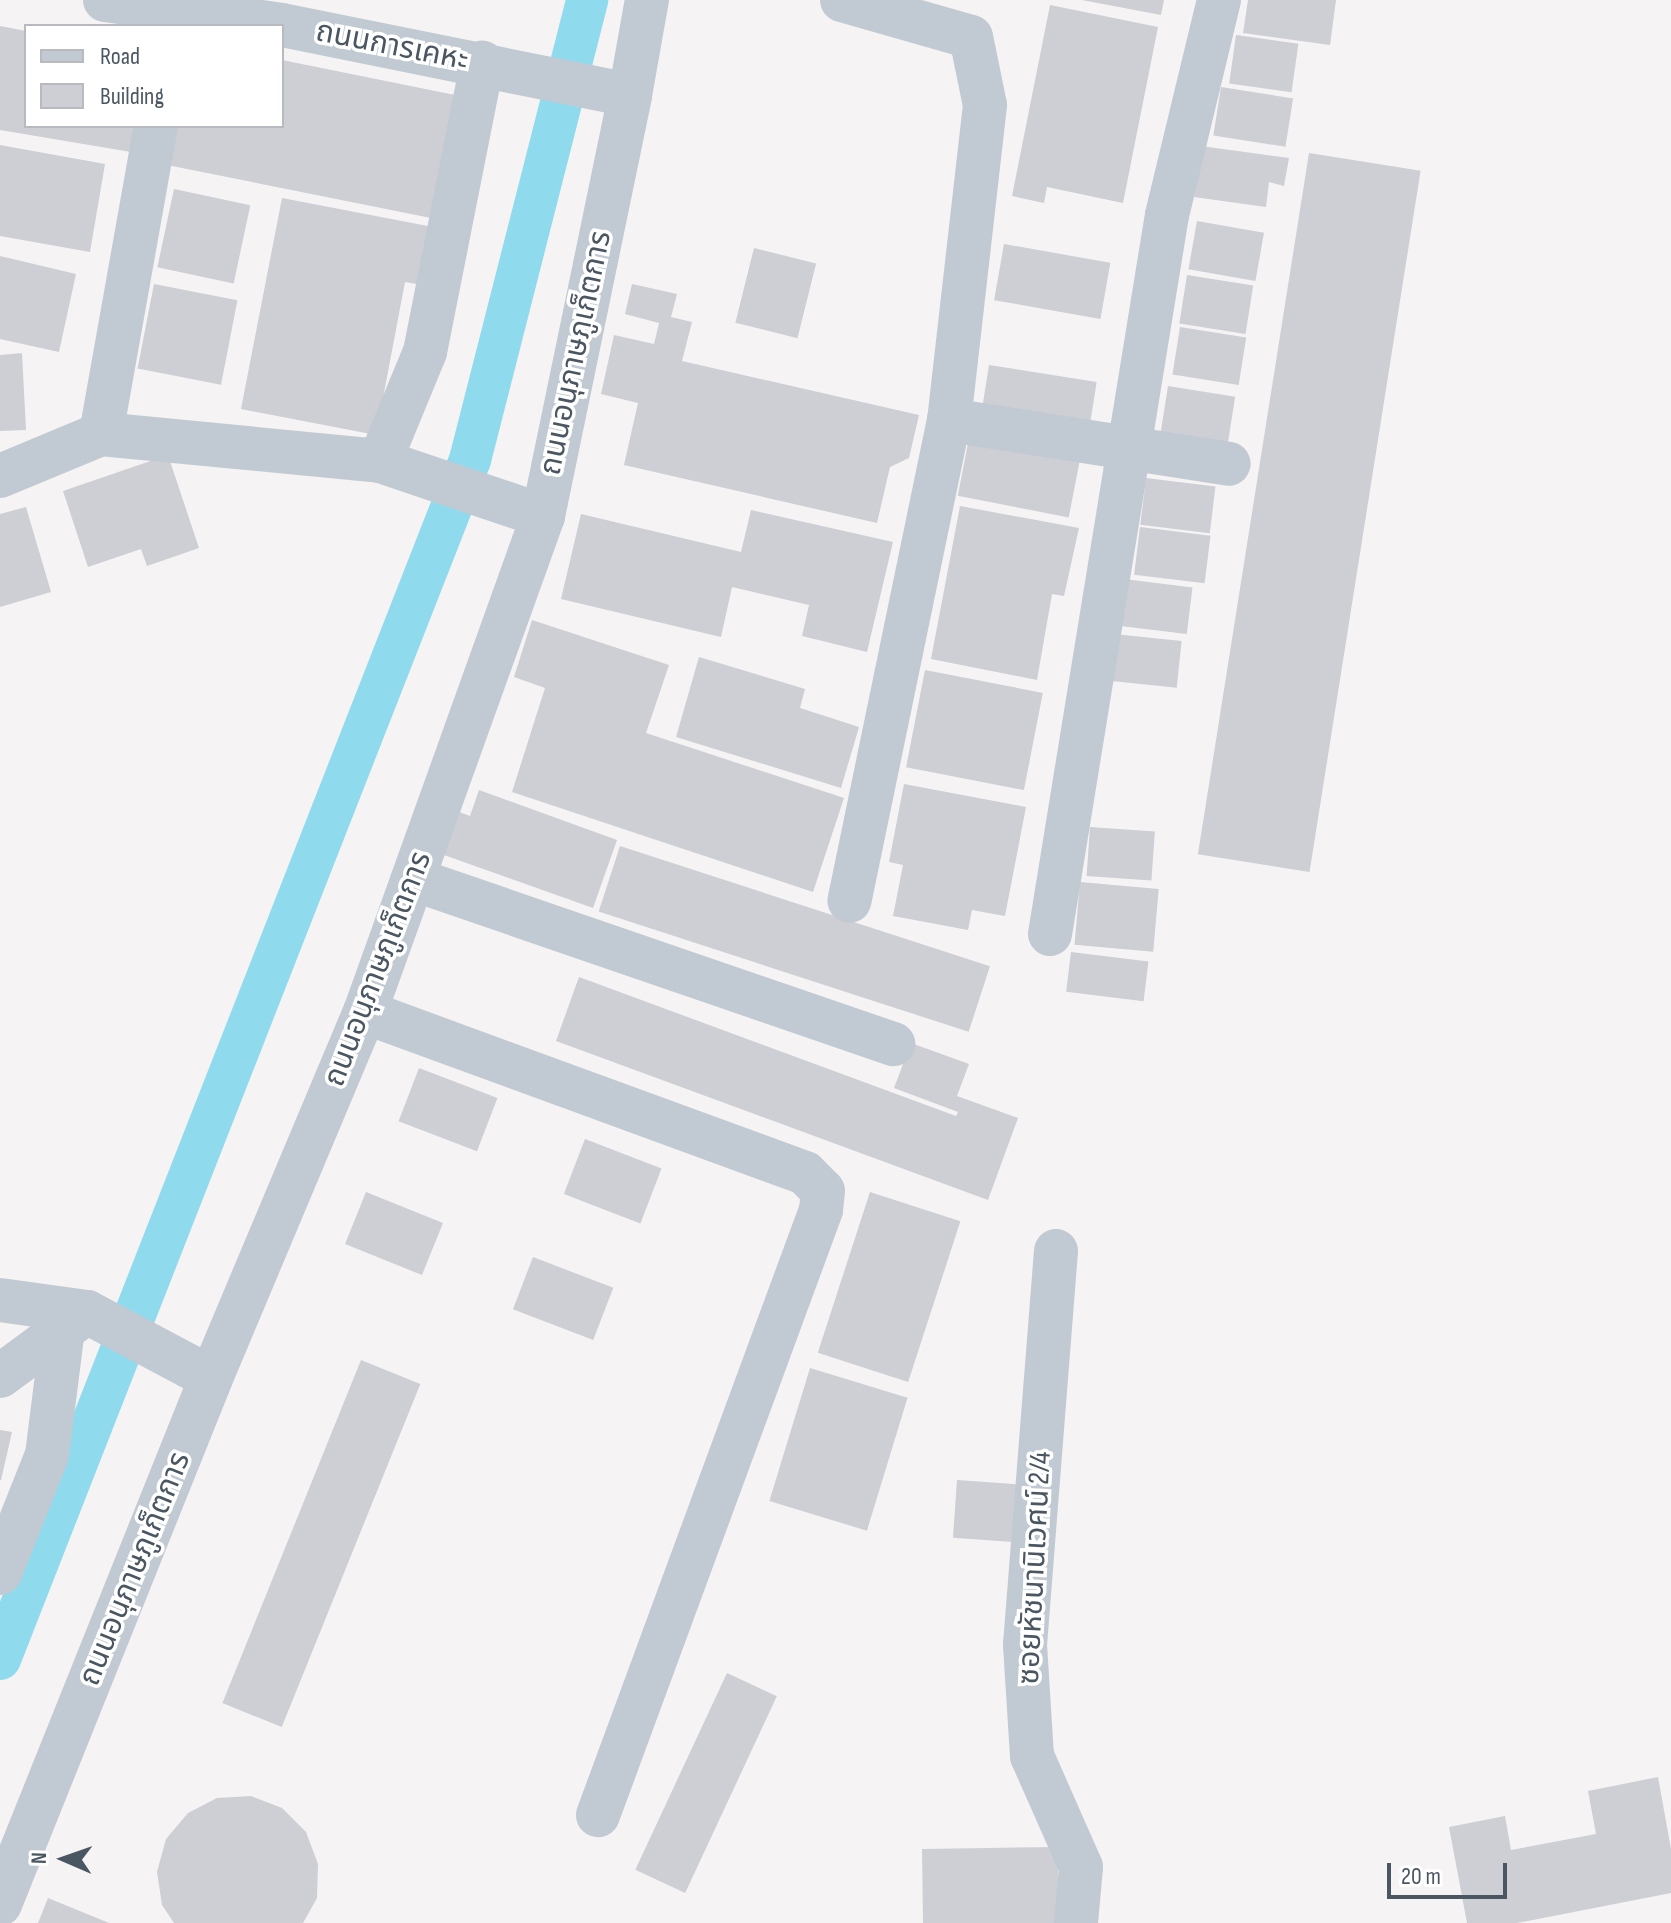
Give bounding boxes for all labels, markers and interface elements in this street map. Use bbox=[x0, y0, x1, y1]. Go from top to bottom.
street label: ถนนการเคหะ bbox=[313, 14, 471, 78]
legend bbox=[24, 24, 284, 128]
text: Road bbox=[100, 42, 140, 71]
text: Building bbox=[100, 82, 164, 111]
street label: ถนนอนุภาษภูเก็ตการ bbox=[533, 228, 619, 478]
street label: ถนนอนุภาษภูเก็ตการ bbox=[317, 846, 439, 1092]
street label: ถนนอนุภาษภูเก็ตการ bbox=[72, 1447, 198, 1691]
street label: ซอยหัชนานิเวศน์ 2/4 bbox=[1011, 1451, 1059, 1685]
north arrow bbox=[24, 1819, 104, 1899]
scale bar bbox=[1391, 1847, 1511, 1897]
text: N bbox=[26, 1852, 53, 1864]
text: 20 m bbox=[1401, 1862, 1441, 1891]

